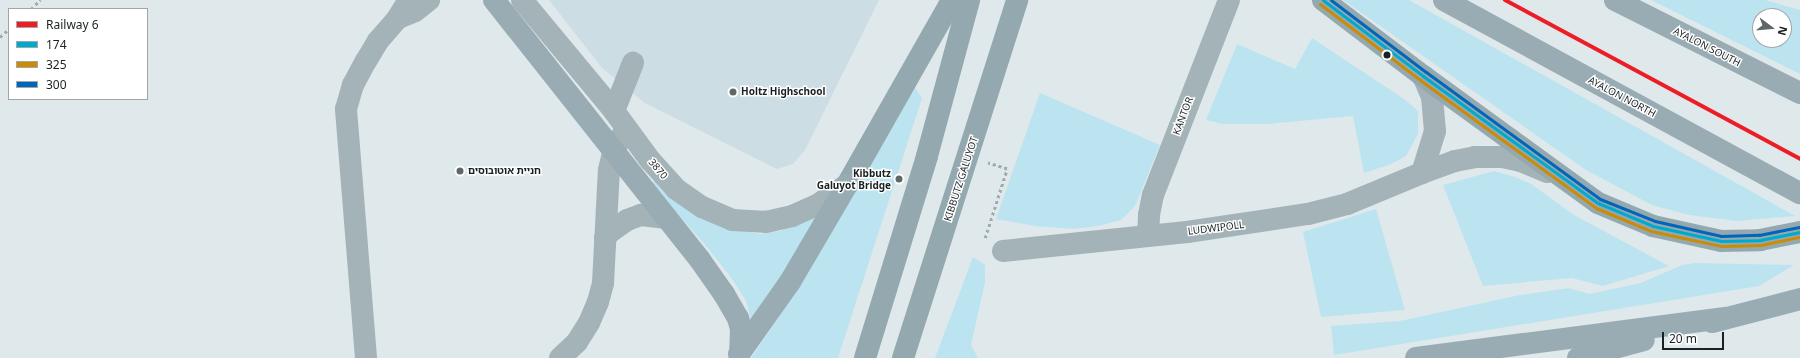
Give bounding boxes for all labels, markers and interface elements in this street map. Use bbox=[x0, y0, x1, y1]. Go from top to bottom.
legend bbox=[8, 8, 148, 100]
north arrow bbox=[1752, 8, 1792, 48]
text: Railway 6 bbox=[46, 16, 99, 33]
street label: AYALON SOUTH bbox=[1671, 25, 1743, 69]
text: N bbox=[1775, 25, 1792, 38]
text: 174 bbox=[46, 36, 67, 53]
unlabelled marker bbox=[1382, 50, 1392, 60]
text: 325 bbox=[46, 56, 67, 73]
street label: AYALON NORTH bbox=[1586, 74, 1658, 120]
text: 300 bbox=[46, 76, 67, 93]
place label: Holtz Highschool bbox=[741, 86, 825, 98]
marker: Holtz Highschool bbox=[728, 87, 738, 97]
street label: KANTOR bbox=[1170, 95, 1196, 137]
street label: KIBBUTZ GALUYOT bbox=[942, 135, 980, 223]
street label: 3870 bbox=[646, 156, 670, 182]
place label: חניית אוטובוסים bbox=[468, 165, 541, 177]
marker: חניית אוטובוסים bbox=[455, 166, 465, 176]
place label: Kibbutz Galuyot Bridge bbox=[817, 167, 891, 190]
marker: Kibbutz Galuyot Bridge bbox=[894, 174, 904, 184]
street label: LUDWIPOLL bbox=[1187, 219, 1245, 237]
scale bar bbox=[1664, 324, 1726, 350]
text: 20 m bbox=[1669, 330, 1697, 347]

